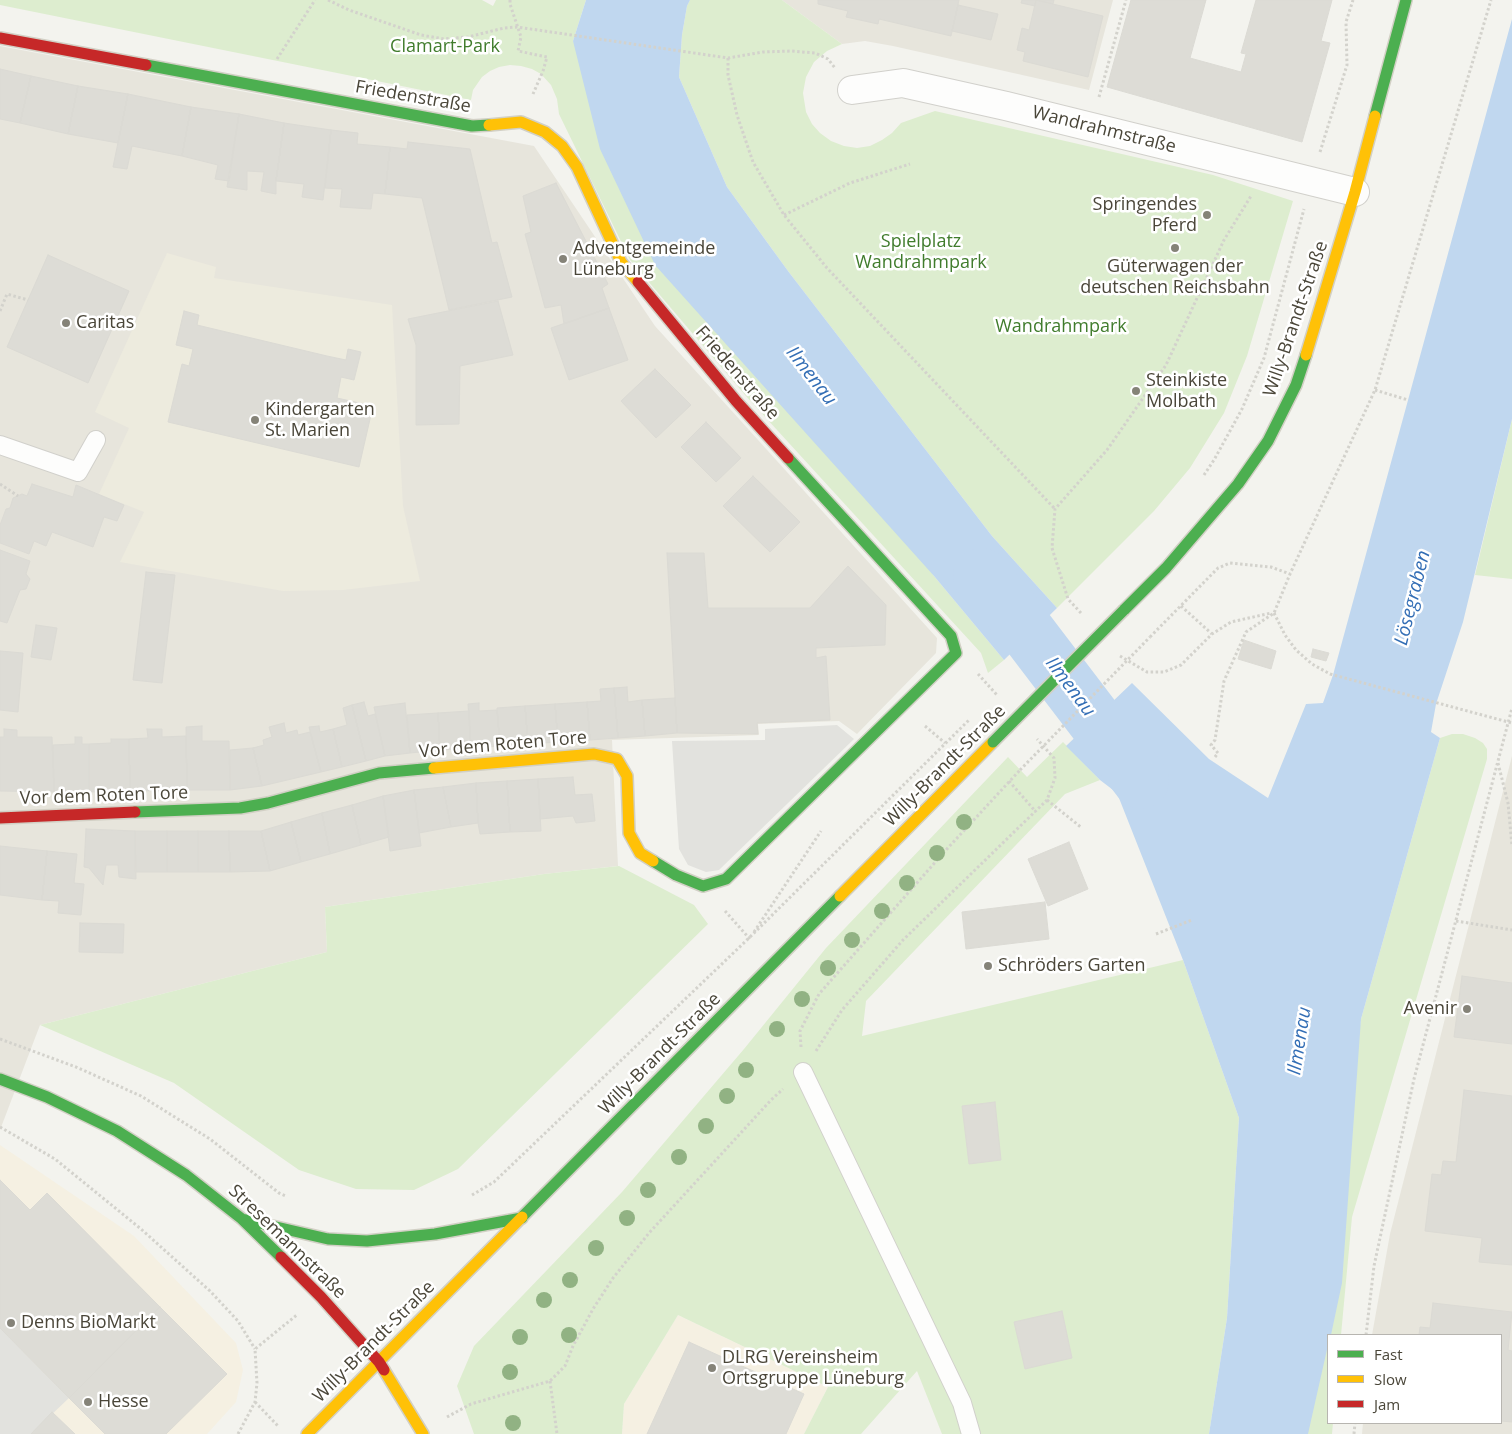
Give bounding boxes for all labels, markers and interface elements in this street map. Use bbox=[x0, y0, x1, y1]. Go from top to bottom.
park label: Clamart-Park bbox=[390, 36, 500, 58]
street label: Friedenstraße bbox=[353, 76, 473, 118]
street label: Wandrahmstraße bbox=[1030, 102, 1178, 158]
place label: Springendes Pferd bbox=[1093, 194, 1197, 236]
marker: Springendes Pferd bbox=[1201, 209, 1213, 221]
park label: Spielplatz Wandrahmpark bbox=[855, 231, 987, 274]
place label: Adventgemeinde Lüneburg bbox=[573, 238, 715, 280]
street label: Willy-Brandt-Straße bbox=[1259, 238, 1333, 400]
marker: Güterwagen der deutschen Reichsbahn bbox=[1169, 242, 1181, 254]
marker: Adventgemeinde Lüneburg bbox=[557, 253, 569, 265]
place label: Güterwagen der deutschen Reichsbahn bbox=[1080, 256, 1270, 298]
place label: Caritas bbox=[76, 312, 134, 334]
park label: Wandrahmpark bbox=[995, 316, 1127, 338]
marker: Caritas bbox=[60, 317, 72, 329]
street label: Friedenstraße bbox=[690, 322, 784, 424]
water label: Ilmenau bbox=[781, 342, 841, 410]
place label: Steinkiste Molbath bbox=[1146, 370, 1227, 412]
marker: Steinkiste Molbath bbox=[1130, 385, 1142, 397]
place label: Kindergarten St. Marien bbox=[265, 399, 375, 442]
marker: Kindergarten St. Marien bbox=[249, 414, 261, 426]
water label: Lösegraben bbox=[1390, 548, 1436, 648]
water label: Ilmenau bbox=[1040, 653, 1100, 721]
street label: Willy-Brandt-Straße bbox=[880, 701, 1010, 831]
street label: Vor dem Roten Tore bbox=[418, 727, 588, 763]
street label: Vor dem Roten Tore bbox=[19, 782, 189, 810]
place label: Schröders Garten bbox=[998, 955, 1145, 977]
marker: Schröders Garten bbox=[982, 960, 994, 972]
street label: Willy-Brandt-Straße bbox=[595, 989, 725, 1119]
place label: Avenir bbox=[1404, 998, 1457, 1020]
marker: Avenir bbox=[1461, 1003, 1473, 1015]
water label: Ilmenau bbox=[1283, 1005, 1317, 1077]
street label: Stresemannstraße bbox=[224, 1180, 350, 1304]
street label: Willy-Brandt-Straße bbox=[309, 1277, 439, 1407]
place label: Denns BioMarkt bbox=[21, 1312, 156, 1334]
marker: Denns BioMarkt bbox=[5, 1317, 17, 1329]
legend bbox=[1327, 1334, 1502, 1424]
text: Fast bbox=[1374, 1344, 1403, 1364]
place label: DLRG Vereinsheim Ortsgruppe Lüneburg bbox=[722, 1347, 904, 1390]
marker: DLRG Vereinsheim Ortsgruppe Lüneburg bbox=[706, 1362, 718, 1374]
text: Slow bbox=[1374, 1369, 1407, 1389]
place label: Hesse bbox=[98, 1391, 149, 1413]
text: Jam bbox=[1374, 1394, 1400, 1414]
marker: Hesse bbox=[82, 1396, 94, 1408]

